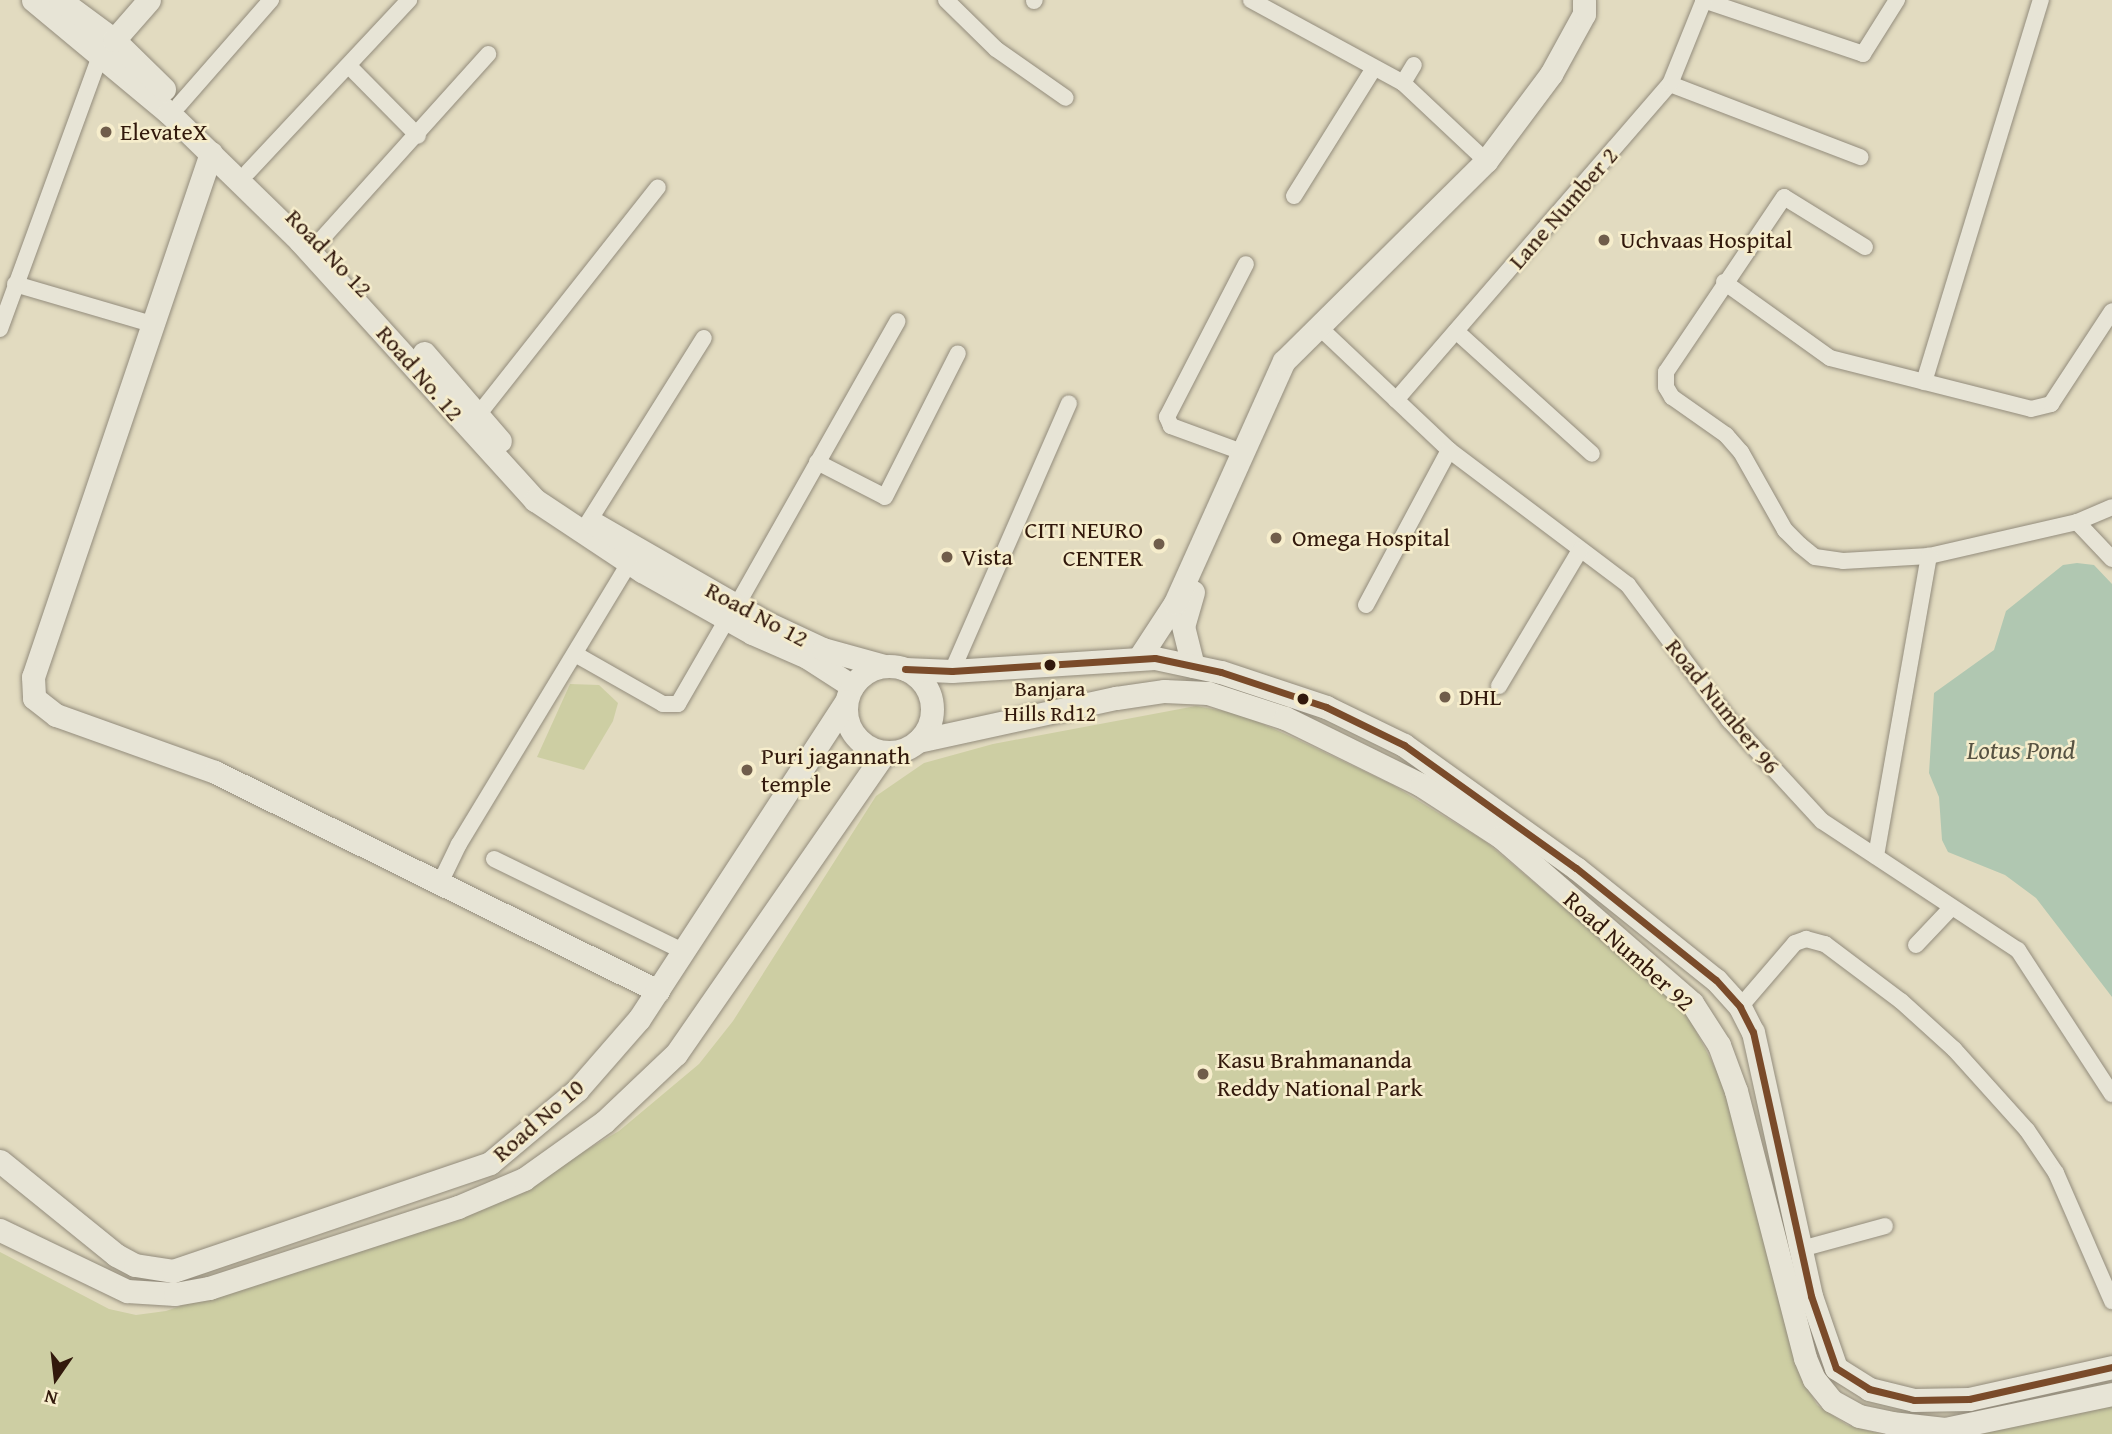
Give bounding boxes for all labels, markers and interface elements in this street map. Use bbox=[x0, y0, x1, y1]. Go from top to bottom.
place label: ElevateX bbox=[120, 118, 208, 146]
marker: ElevateX bbox=[98, 124, 114, 140]
street label: Lane Number 2 bbox=[1502, 141, 1624, 275]
street label: Road No 12 bbox=[280, 203, 378, 303]
place label: Uchvaas Hospital bbox=[1620, 226, 1792, 254]
marker: Uchvaas Hospital bbox=[1594, 230, 1614, 250]
street label: Road No. 12 bbox=[371, 319, 469, 427]
place label: CITI NEURO CENTER bbox=[1024, 516, 1143, 572]
place label: Omega Hospital bbox=[1292, 524, 1450, 552]
marker: Omega Hospital bbox=[1266, 528, 1286, 548]
marker: CITI NEURO CENTER bbox=[1149, 534, 1169, 554]
place label: Vista bbox=[961, 543, 1013, 571]
marker: Vista bbox=[939, 549, 955, 565]
street label: Road No 12 bbox=[701, 575, 813, 653]
street label: Road Number 96 bbox=[1660, 633, 1786, 779]
marker: Banjara Hills Rd12 bbox=[1043, 658, 1057, 672]
place label: Banjara Hills Rd12 bbox=[1004, 675, 1096, 726]
place label: DHL bbox=[1459, 683, 1501, 711]
marker: DHL bbox=[1437, 689, 1453, 705]
unlabelled marker bbox=[1296, 692, 1310, 706]
water label: Lotus Pond bbox=[1967, 734, 2075, 766]
place label: Puri jagannath temple bbox=[761, 742, 910, 798]
marker: Puri jagannath temple bbox=[739, 762, 755, 778]
street label: Road Number 92 bbox=[1558, 885, 1700, 1017]
place label: Kasu Brahmananda Reddy National Park bbox=[1217, 1046, 1423, 1102]
marker: Kasu Brahmananda Reddy National Park bbox=[1195, 1066, 1211, 1082]
street label: Road No 10 bbox=[486, 1072, 590, 1168]
north arrow bbox=[21, 1343, 91, 1413]
text: N bbox=[41, 1383, 60, 1413]

